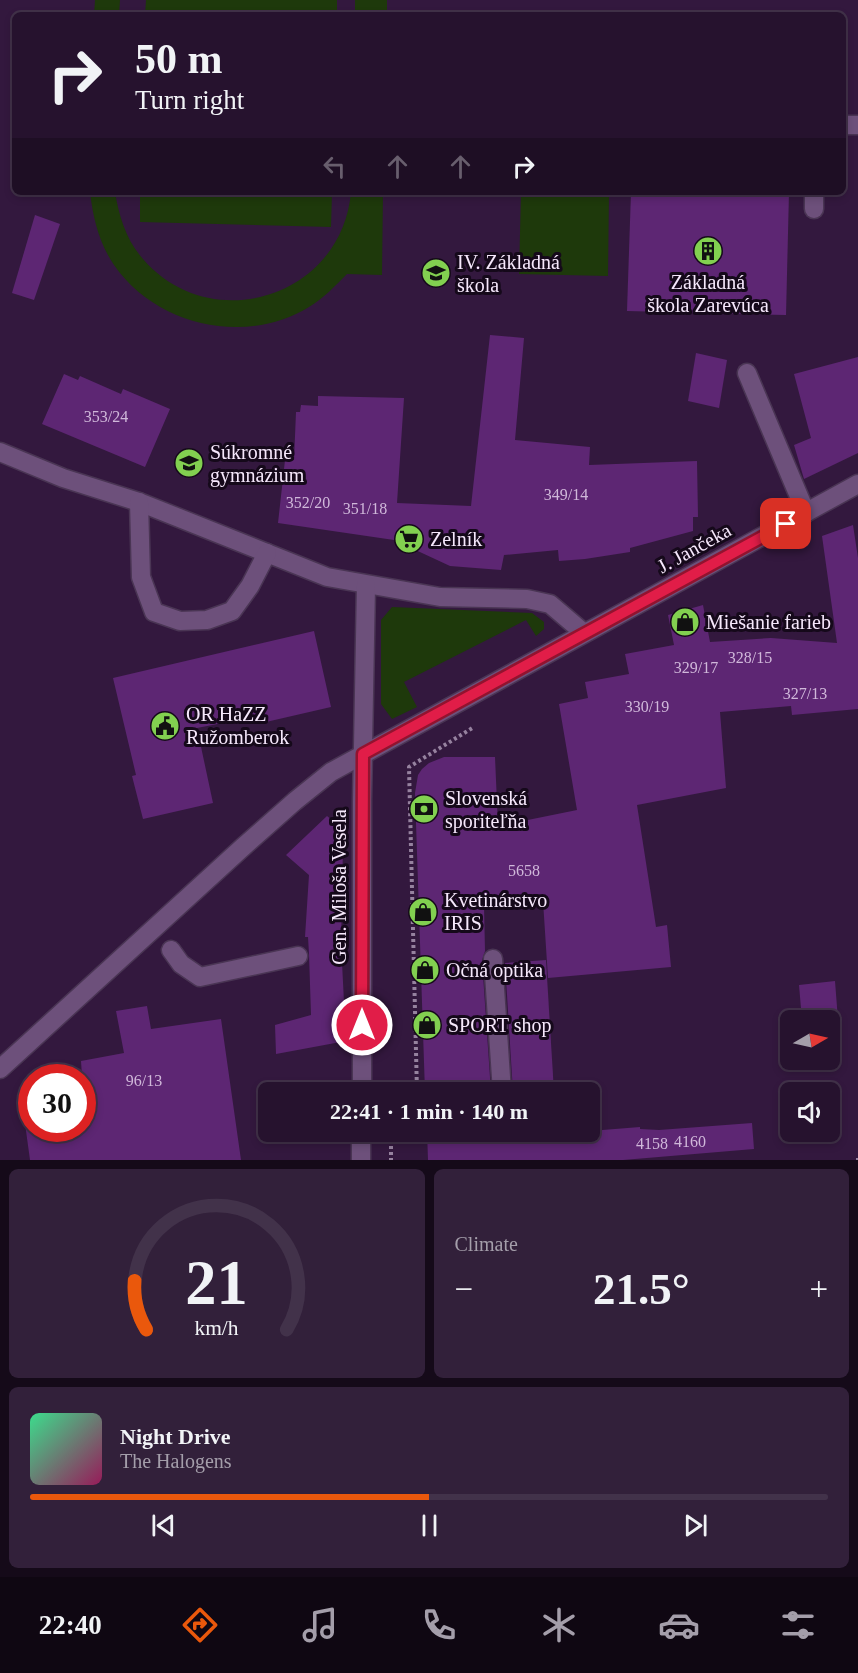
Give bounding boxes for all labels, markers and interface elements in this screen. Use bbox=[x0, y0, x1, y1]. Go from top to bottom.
icon: right bbox=[36, 36, 114, 114]
text: 50 m bbox=[135, 36, 223, 82]
text: Turn right bbox=[135, 85, 244, 115]
icon: left bbox=[318, 150, 351, 183]
icon: ahead bbox=[381, 150, 414, 183]
icon: ahead bbox=[444, 150, 477, 183]
icon: right bbox=[507, 150, 540, 183]
building icon: Základná škola Zarevúca bbox=[692, 235, 724, 267]
place label: IV. Základná škola bbox=[457, 251, 560, 296]
school or university icon: IV. Základná škola bbox=[420, 257, 452, 289]
place label: Základná škola Zarevúca bbox=[647, 271, 769, 316]
house number: 353/24 bbox=[84, 408, 128, 425]
place label: Súkromné gymnázium bbox=[210, 441, 305, 487]
school or university icon: Súkromné gymnázium bbox=[173, 447, 205, 479]
house number: 349/14 bbox=[544, 486, 588, 503]
house number: 352/20 bbox=[286, 494, 330, 511]
pin bbox=[760, 498, 811, 549]
house number: 351/18 bbox=[343, 500, 387, 517]
icon: arrive bbox=[769, 507, 802, 540]
street label: J. Jančeka bbox=[653, 519, 735, 577]
supermarket icon: Zelník bbox=[393, 523, 425, 555]
place label: Zelník bbox=[430, 528, 482, 550]
shop icon: Miešanie farieb bbox=[669, 606, 701, 638]
place label: Miešanie farieb bbox=[706, 611, 831, 633]
house number: 328/15 bbox=[728, 649, 772, 666]
house number: 329/17 bbox=[674, 659, 718, 676]
house number: 327/13 bbox=[783, 685, 827, 702]
house number: 330/19 bbox=[625, 698, 669, 715]
place label: OR HaZZ Ružomberok bbox=[186, 703, 289, 748]
public building icon: OR HaZZ Ružomberok bbox=[149, 710, 181, 742]
place label: Slovenská sporiteľňa bbox=[445, 787, 527, 833]
bank icon: Slovenská sporiteľňa bbox=[408, 793, 440, 825]
street label: Gen. Miloša Vesela bbox=[328, 809, 350, 965]
house number: 5658 bbox=[508, 862, 540, 879]
place label: Kvetinárstvo IRIS bbox=[444, 889, 547, 934]
shop icon: Kvetinárstvo IRIS bbox=[407, 896, 439, 928]
shop icon: Očná optika bbox=[409, 954, 441, 986]
place label: Očná optika bbox=[446, 959, 543, 982]
position arrow bbox=[330, 993, 394, 1057]
shop icon: SPORT shop bbox=[411, 1009, 443, 1041]
north arrow bbox=[780, 1010, 840, 1070]
map controls bbox=[780, 1010, 840, 1142]
place label: SPORT shop bbox=[448, 1014, 551, 1037]
speed limit sign: 30 bbox=[18, 1064, 96, 1142]
house number: 96/13 bbox=[126, 1072, 162, 1089]
button: sound bbox=[780, 1082, 840, 1142]
text: 22:41 · 1 min · 140 m bbox=[330, 1099, 528, 1124]
house number: 4160 bbox=[674, 1133, 706, 1150]
house number: 4158 bbox=[636, 1135, 668, 1152]
text: Climate bbox=[455, 1233, 518, 1255]
text: 21 bbox=[186, 1248, 248, 1317]
text: 21.5° bbox=[593, 1264, 690, 1314]
text: − bbox=[455, 1271, 473, 1307]
text: + bbox=[809, 1271, 828, 1307]
text: km/h bbox=[195, 1317, 239, 1341]
text: Night Drive bbox=[120, 1424, 231, 1449]
text: The Halogens bbox=[120, 1450, 232, 1472]
icon: previous bbox=[147, 1509, 180, 1542]
icon: pause bbox=[413, 1509, 446, 1542]
icon: next bbox=[679, 1509, 712, 1542]
icon: directions bbox=[179, 1604, 221, 1646]
icon: music bbox=[299, 1604, 341, 1646]
icon: phone bbox=[418, 1604, 460, 1646]
icon: climate bbox=[538, 1604, 580, 1646]
icon: car bbox=[658, 1604, 700, 1646]
icon: filters bbox=[777, 1604, 819, 1646]
text: 22:40 bbox=[39, 1610, 102, 1640]

